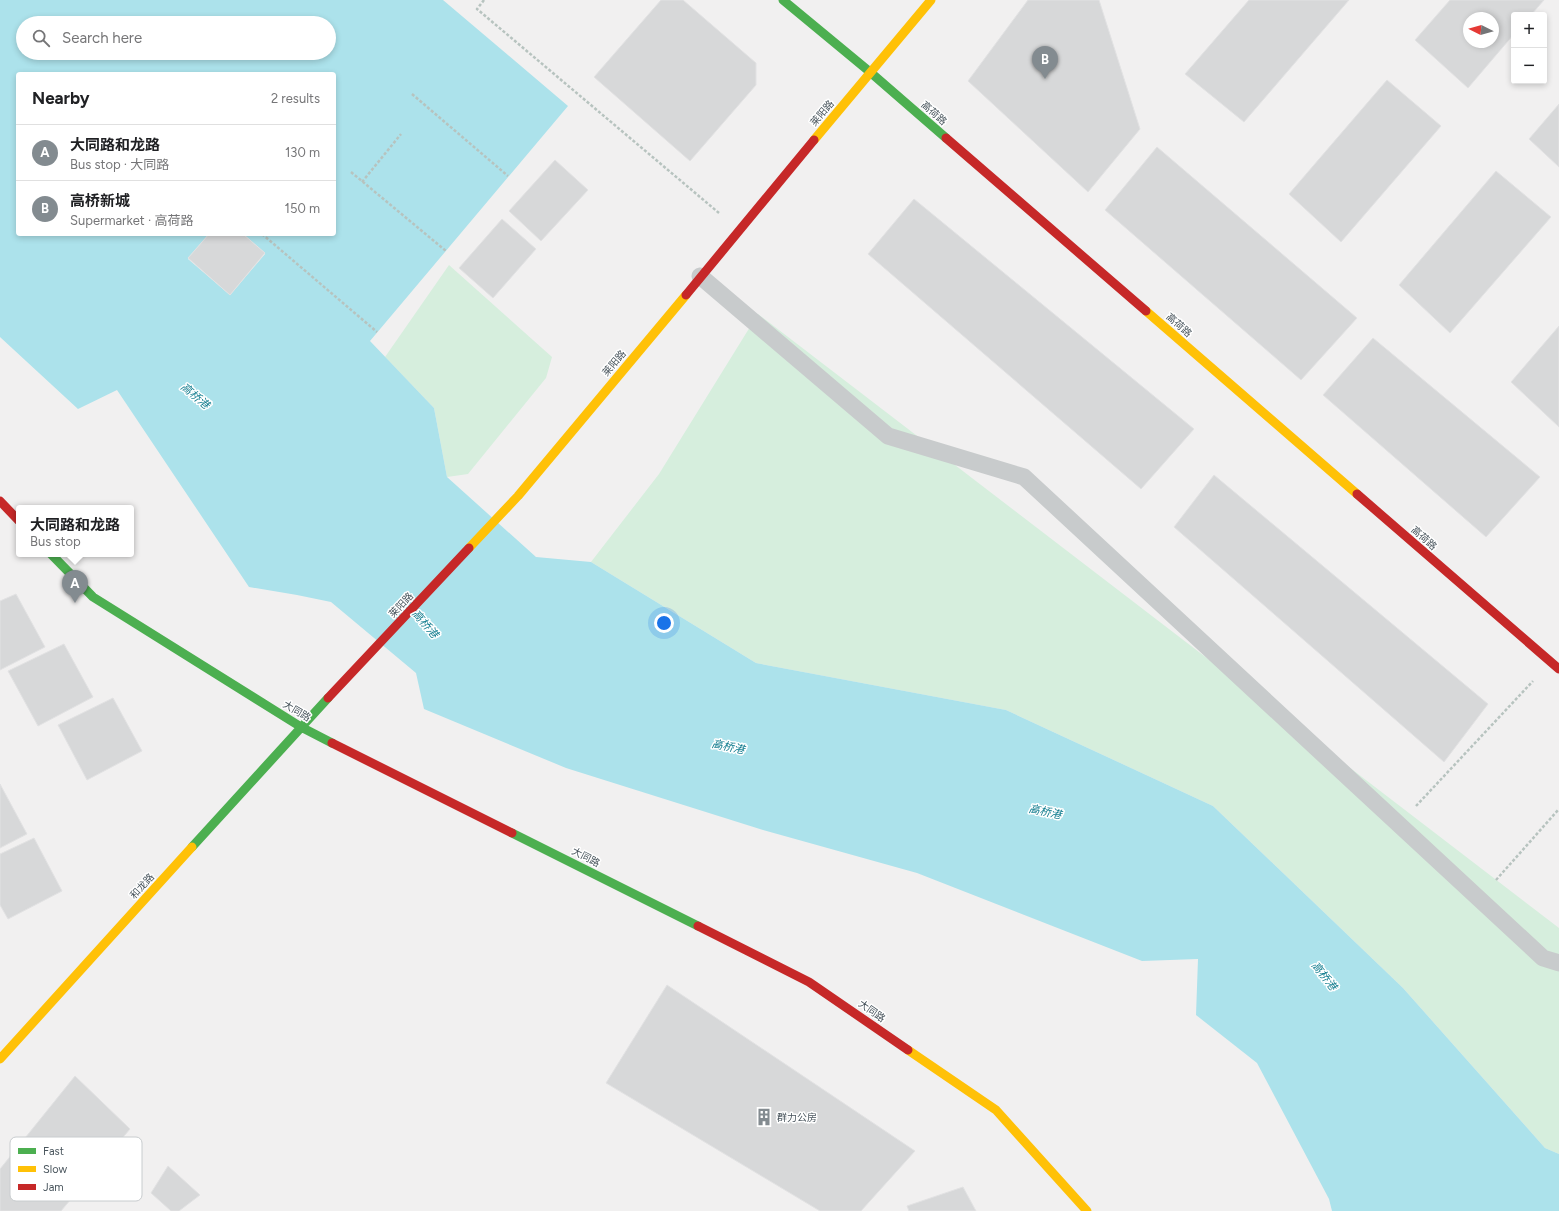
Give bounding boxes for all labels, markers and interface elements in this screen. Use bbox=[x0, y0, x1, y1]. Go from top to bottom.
north arrow bbox=[1463, 12, 1499, 48]
map controls bbox=[1511, 12, 1547, 84]
button: + bbox=[1511, 12, 1547, 48]
search box bbox=[16, 16, 336, 60]
icon: search bbox=[30, 27, 52, 49]
text: Search here bbox=[62, 29, 142, 47]
pin: B bbox=[1032, 46, 1058, 79]
button: − bbox=[1511, 48, 1547, 84]
text: Nearby bbox=[32, 88, 90, 108]
text: 2 results bbox=[271, 91, 320, 106]
street label: 莱阳路 bbox=[807, 97, 837, 129]
street label: 高荷路 bbox=[918, 98, 950, 128]
text: 大同路和龙路 bbox=[70, 136, 160, 154]
text: A bbox=[40, 145, 50, 160]
text: 130 m bbox=[285, 145, 320, 160]
text: Bus stop · 大同路 bbox=[70, 157, 169, 172]
text: 高桥新城 bbox=[70, 192, 130, 210]
text: B bbox=[41, 201, 49, 216]
text: 150 m bbox=[285, 201, 320, 216]
text: Supermarket · 高荷路 bbox=[70, 213, 193, 228]
street label: 高荷路 bbox=[1163, 310, 1195, 340]
street label: 莱阳路 bbox=[599, 347, 629, 379]
water label: 高桥港 bbox=[178, 380, 213, 413]
popup bbox=[16, 505, 134, 557]
text: 大同路和龙路 bbox=[30, 516, 120, 534]
street label: 高荷路 bbox=[1408, 523, 1440, 553]
text: Bus stop bbox=[30, 534, 81, 549]
pin: A bbox=[62, 570, 88, 603]
street label: 莱阳路 bbox=[386, 590, 416, 620]
water label: 高桥港 bbox=[409, 607, 442, 642]
your location bbox=[654, 613, 674, 633]
street label: 大同路 bbox=[281, 698, 313, 724]
water label: 高桥港 bbox=[711, 737, 747, 757]
water label: 高桥港 bbox=[1028, 802, 1064, 822]
street label: 大同路 bbox=[570, 844, 602, 870]
street label: 和龙路 bbox=[127, 871, 157, 901]
water label: 高桥港 bbox=[1309, 959, 1341, 995]
street label: 大同路 bbox=[856, 997, 888, 1025]
building icon: 群力公房 bbox=[754, 1107, 774, 1127]
place label: 群力公房 bbox=[777, 1111, 817, 1124]
legend bbox=[10, 1137, 142, 1201]
text: Fast bbox=[43, 1145, 64, 1158]
text: Slow bbox=[43, 1163, 67, 1176]
text: Jam bbox=[43, 1181, 64, 1194]

